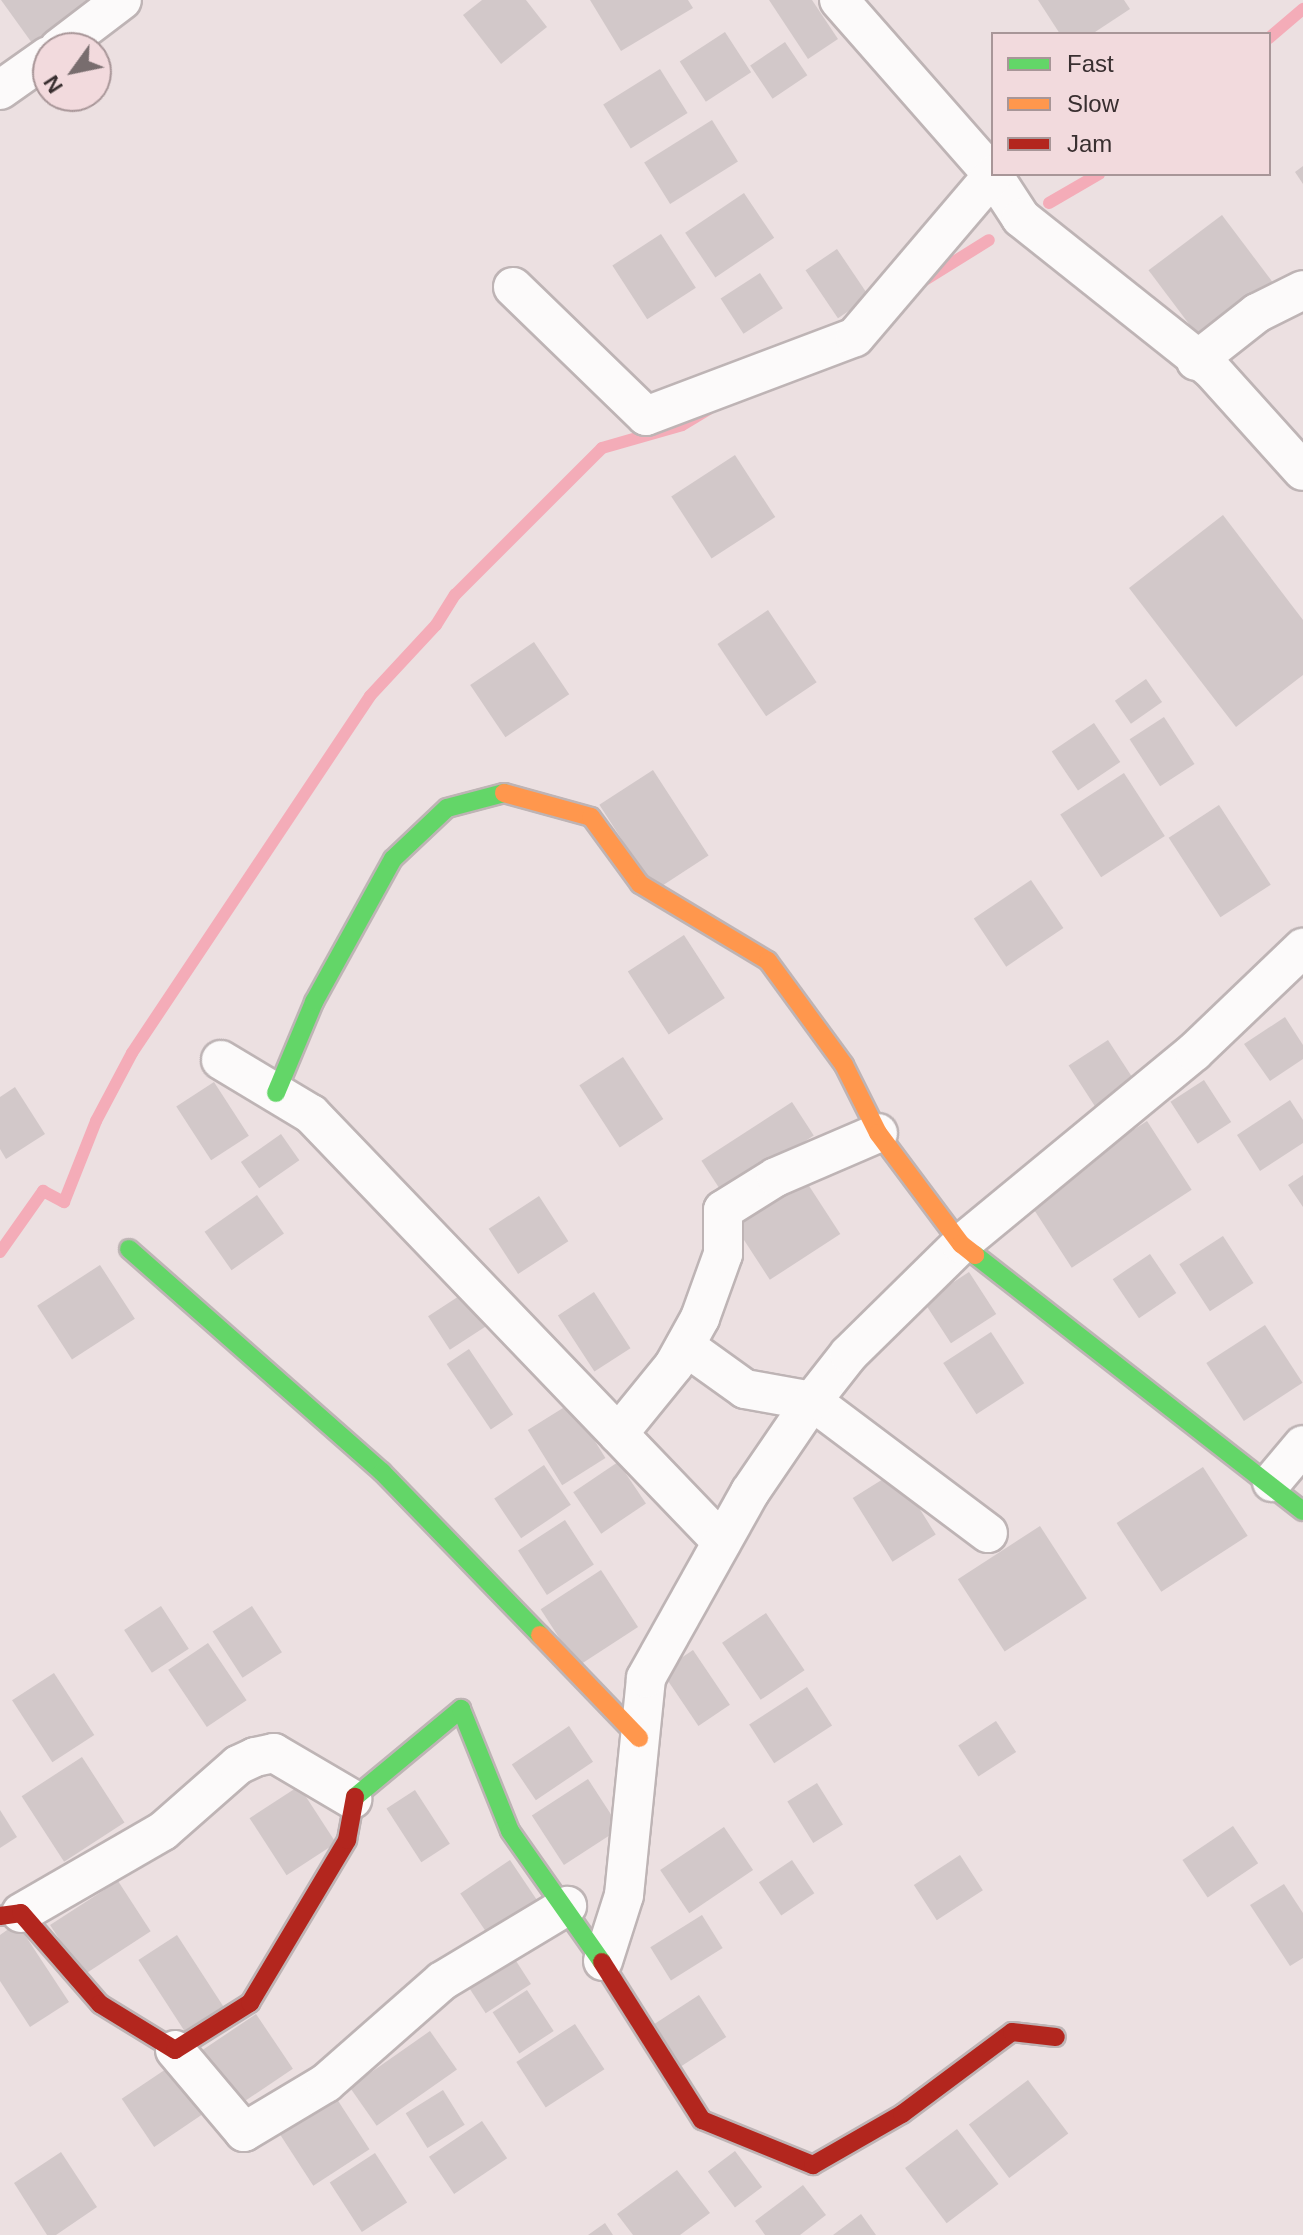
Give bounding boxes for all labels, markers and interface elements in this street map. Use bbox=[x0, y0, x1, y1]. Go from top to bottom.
north arrow bbox=[32, 32, 112, 112]
legend bbox=[991, 32, 1271, 176]
text: Fast bbox=[1067, 50, 1114, 77]
text: N bbox=[38, 71, 68, 98]
text: Slow bbox=[1067, 90, 1119, 117]
text: Jam bbox=[1067, 130, 1112, 157]

